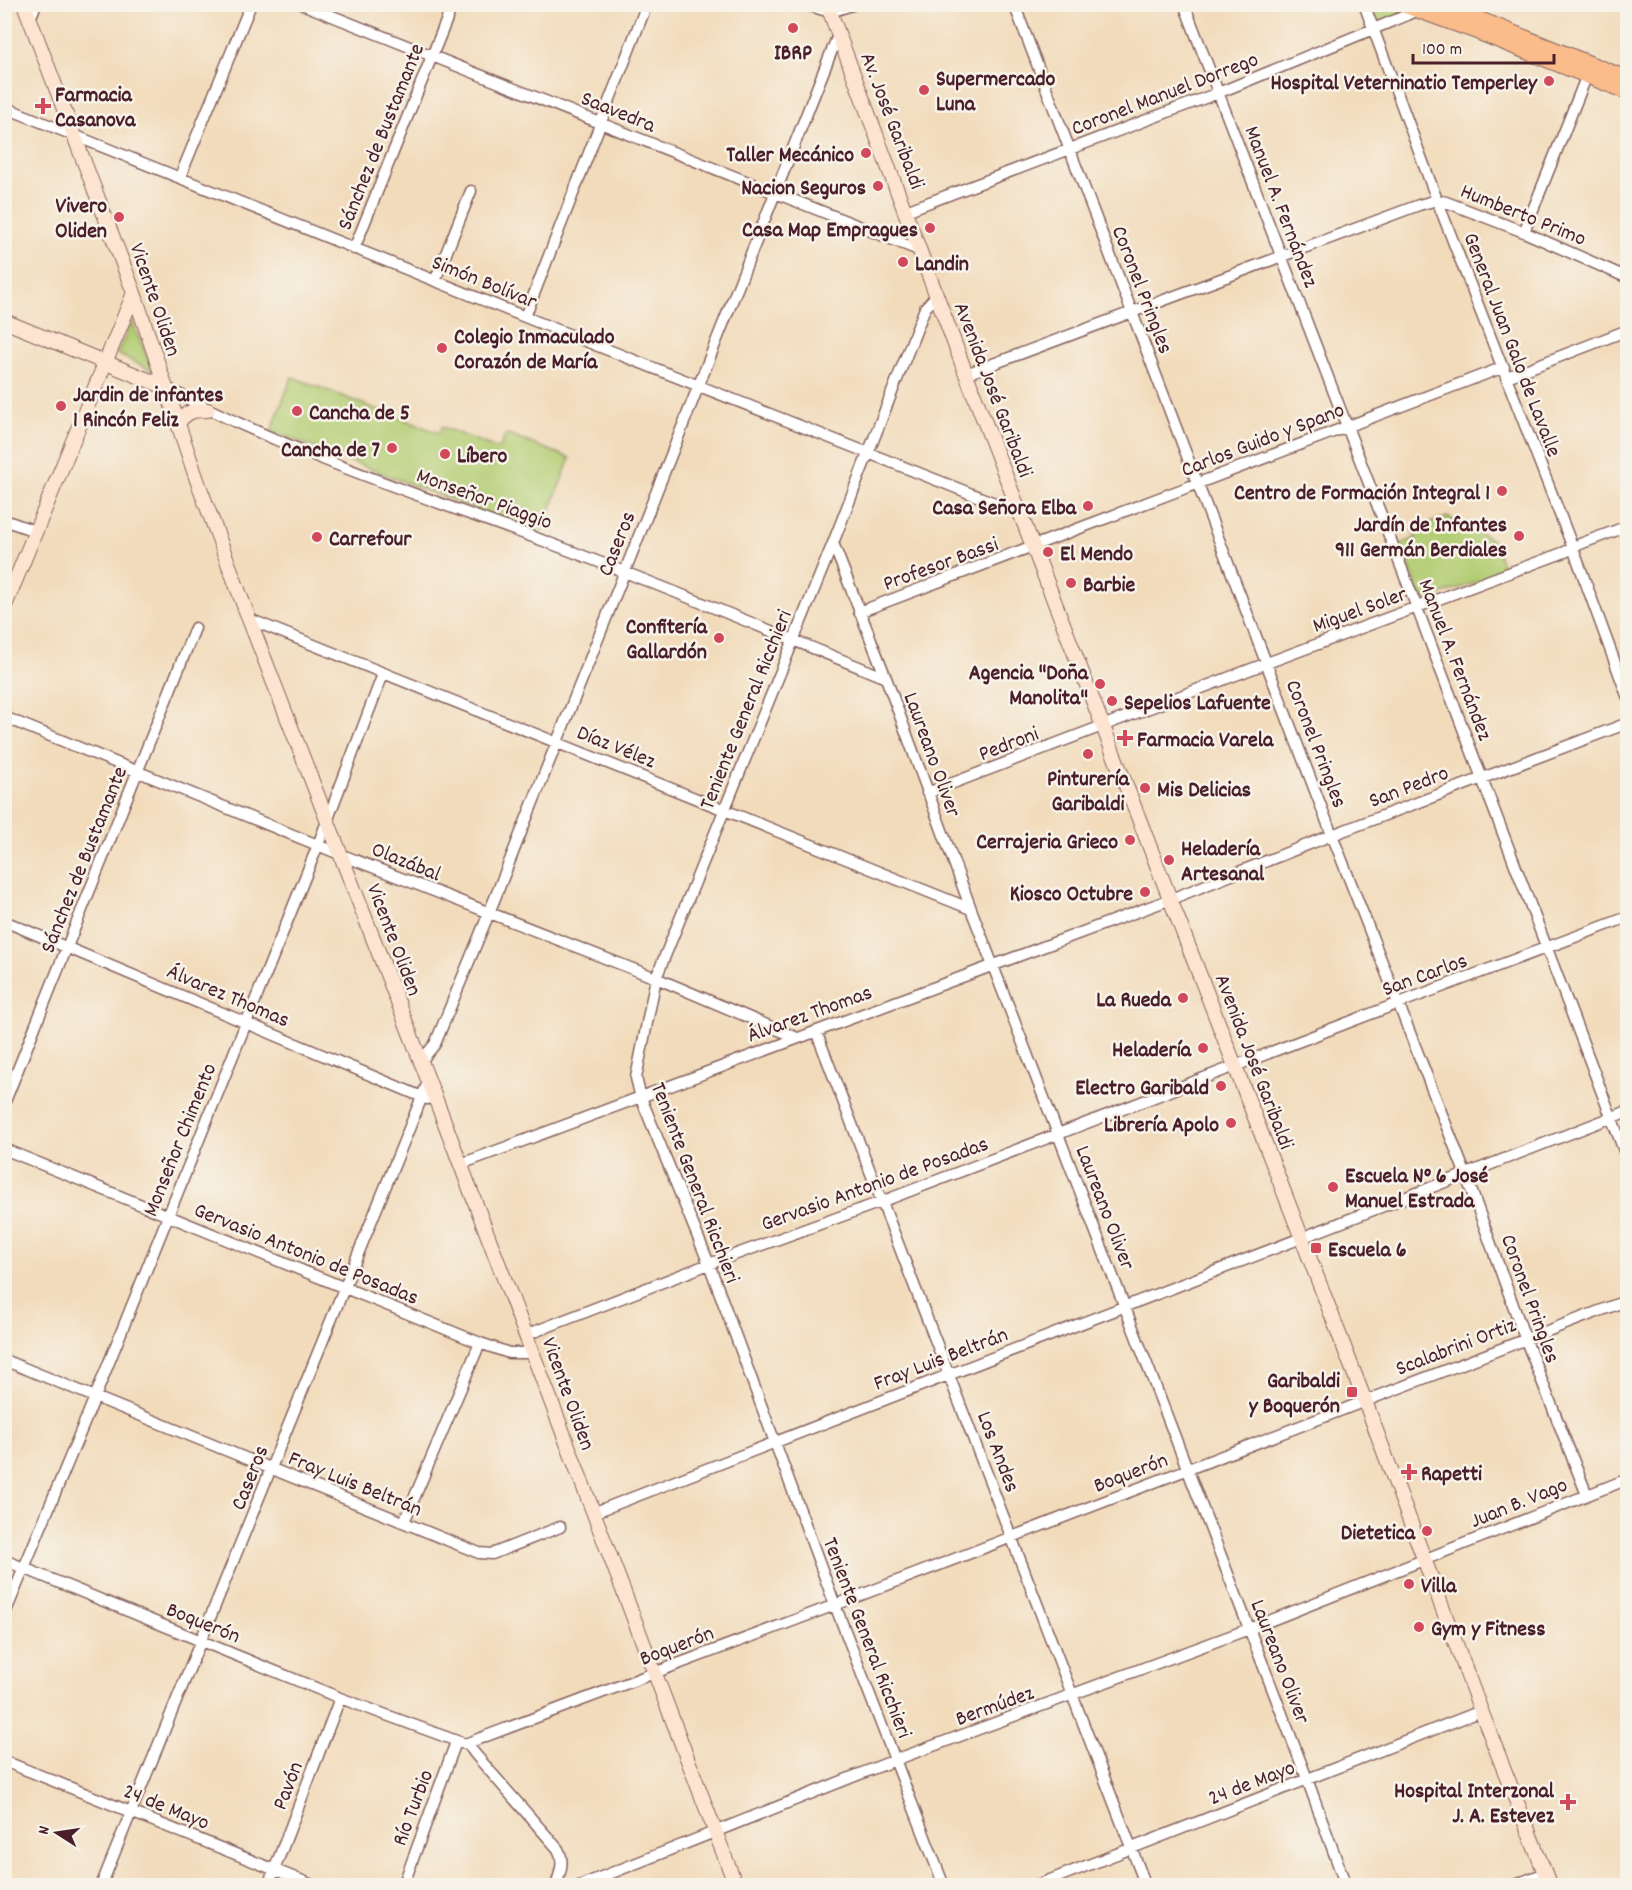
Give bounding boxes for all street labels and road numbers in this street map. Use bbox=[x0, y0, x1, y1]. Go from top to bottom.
street label: Sánchez de Bustamante bbox=[331, 39, 434, 235]
street label: Coronel Manuel Dorrego bbox=[1067, 45, 1263, 145]
street label: Av. José Garibaldi bbox=[850, 48, 931, 194]
street label: Saavedra bbox=[576, 84, 660, 142]
street label: Manuel A. Fernández bbox=[1235, 122, 1325, 293]
street label: Humberto Primo bbox=[1455, 177, 1590, 256]
street label: Coronel Pringles bbox=[1102, 222, 1179, 359]
street label: General Juan Galo de Lavalle bbox=[1454, 229, 1568, 462]
street label: Vicente Oliden bbox=[120, 239, 188, 361]
street label: Simón Bolívar bbox=[426, 248, 542, 319]
street label: Avenida José Garibaldi bbox=[944, 298, 1039, 482]
street label: Carlos Guido y Spano bbox=[1177, 396, 1349, 487]
street label: Monseñor Piaggio bbox=[412, 461, 556, 539]
street label: Caseros bbox=[591, 507, 645, 581]
street label: Profesor Bassi bbox=[879, 530, 1003, 601]
street label: Manuel A. Fernández bbox=[1409, 575, 1499, 746]
street label: Miguel Soler bbox=[1309, 580, 1413, 643]
street label: Teniente General Ricchieri bbox=[693, 606, 802, 815]
street label: Coronel Pringles bbox=[1276, 676, 1353, 813]
street label: Laureano Oliver bbox=[894, 688, 968, 823]
street label: Díaz Vélez bbox=[572, 718, 660, 778]
street label: Pedroni bbox=[975, 720, 1044, 771]
street label: San Pedro bbox=[1365, 759, 1454, 818]
street label: Sánchez de Bustamante bbox=[34, 762, 137, 958]
street label: Olazábal bbox=[366, 835, 445, 891]
street label: Vicente Oliden bbox=[357, 880, 428, 1001]
street label: San Carlos bbox=[1378, 947, 1472, 1006]
street label: Álvarez Thomas bbox=[161, 957, 294, 1037]
street label: Avenida José Garibaldi bbox=[1205, 970, 1300, 1154]
street label: Álvarez Thomas bbox=[743, 978, 877, 1052]
street label: Monseñor Chimento bbox=[136, 1059, 226, 1222]
street label: Teniente General Ricchieri bbox=[641, 1078, 746, 1288]
street label: Gervasio Antonio de Posadas bbox=[757, 1130, 993, 1241]
street label: Laureano Oliver bbox=[1066, 1142, 1142, 1276]
street label: Gervasio Antonio de Posadas bbox=[189, 1196, 423, 1315]
street label: Coronel Pringles bbox=[1491, 1231, 1566, 1368]
street label: Scalabrini Ortiz bbox=[1392, 1311, 1522, 1385]
street label: Fray Luis Beltrán bbox=[870, 1320, 1013, 1400]
street label: Vicente Oliden bbox=[532, 1333, 601, 1455]
street label: Los Andes bbox=[967, 1407, 1026, 1497]
street label: Caseros bbox=[224, 1441, 278, 1515]
street label: Fray Luis Beltrán bbox=[283, 1444, 426, 1526]
street label: Boquerón bbox=[1090, 1446, 1173, 1503]
street label: Juan B. Vago bbox=[1466, 1471, 1573, 1538]
street label: Teniente General Ricchieri bbox=[813, 1533, 918, 1743]
street label: Boquerón bbox=[161, 1595, 244, 1653]
street label: Laureano Oliver bbox=[1241, 1596, 1317, 1730]
street label: Boquerón bbox=[636, 1619, 719, 1676]
street label: Bermúdez bbox=[952, 1679, 1039, 1736]
street label: 24 de Mayo bbox=[1204, 1754, 1300, 1815]
street label: Pavón bbox=[266, 1758, 313, 1815]
street label: Río Turbio bbox=[386, 1766, 443, 1851]
street label: 24 de Mayo bbox=[118, 1777, 214, 1840]

